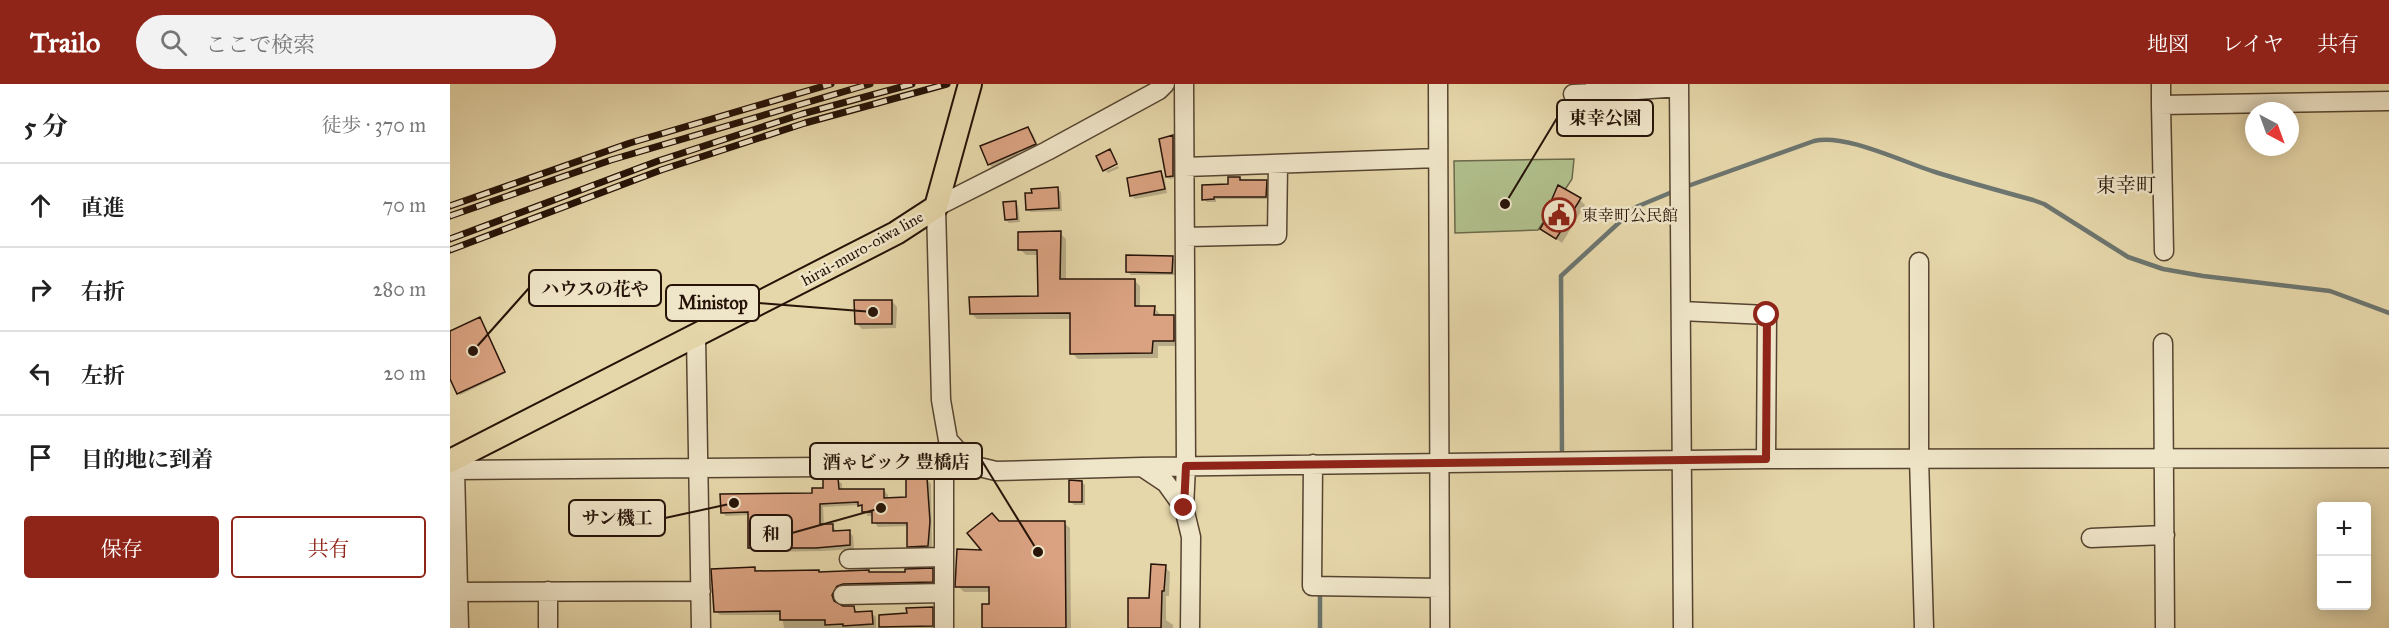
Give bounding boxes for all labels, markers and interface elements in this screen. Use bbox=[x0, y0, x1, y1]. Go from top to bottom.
search box bbox=[136, 15, 556, 69]
text: Trailo bbox=[30, 25, 100, 60]
icon: search bbox=[157, 26, 190, 59]
text: ここで検索 bbox=[205, 31, 315, 58]
text: 地図 bbox=[2147, 31, 2189, 57]
text: レイヤ bbox=[2222, 31, 2284, 57]
text: 共有 bbox=[2317, 31, 2359, 57]
callout: 東幸公園 bbox=[1557, 100, 1653, 136]
north arrow bbox=[2245, 102, 2299, 156]
text: 東幸公園 bbox=[1569, 107, 1641, 129]
text: 5 分 bbox=[24, 110, 68, 142]
text: 徒歩 · 370 m bbox=[322, 113, 426, 137]
district label: 東幸町 bbox=[2096, 173, 2156, 197]
icon: ahead bbox=[24, 189, 57, 222]
text: 70 m bbox=[383, 193, 426, 217]
text: 直進 bbox=[81, 194, 125, 221]
public building icon: 東幸町公民館 bbox=[1541, 197, 1577, 233]
place label: 東幸町公民館 bbox=[1582, 206, 1678, 225]
street label: hirai-muro-oiwa line bbox=[798, 207, 927, 290]
callout: ハウスの花や bbox=[529, 270, 661, 306]
icon: right bbox=[24, 273, 57, 306]
text: 280 m bbox=[373, 277, 426, 301]
text: 右折 bbox=[81, 278, 125, 305]
text: ハウスの花や bbox=[541, 278, 649, 300]
callout: Ministop bbox=[666, 285, 759, 321]
text: Ministop bbox=[678, 292, 748, 315]
route start bbox=[1753, 301, 1779, 327]
icon: left bbox=[24, 357, 57, 390]
text: 20 m bbox=[383, 361, 426, 385]
text: 左折 bbox=[81, 362, 125, 389]
icon: arrive bbox=[24, 441, 57, 474]
callout: 酒ゃビック 豊橋店 bbox=[810, 443, 982, 479]
text: 目的地に到着 bbox=[81, 446, 213, 473]
text: 酒ゃビック 豊橋店 bbox=[822, 451, 970, 473]
route end bbox=[1170, 494, 1196, 520]
callout: サン機工 bbox=[569, 500, 665, 536]
map controls bbox=[2317, 502, 2371, 610]
button: + bbox=[2317, 502, 2371, 556]
text: サン機工 bbox=[581, 507, 653, 529]
callout: 和 bbox=[750, 515, 792, 551]
button: 保存 bbox=[24, 516, 219, 578]
button: 共有 bbox=[231, 516, 426, 578]
text: 和 bbox=[762, 523, 780, 545]
button: − bbox=[2317, 556, 2371, 610]

